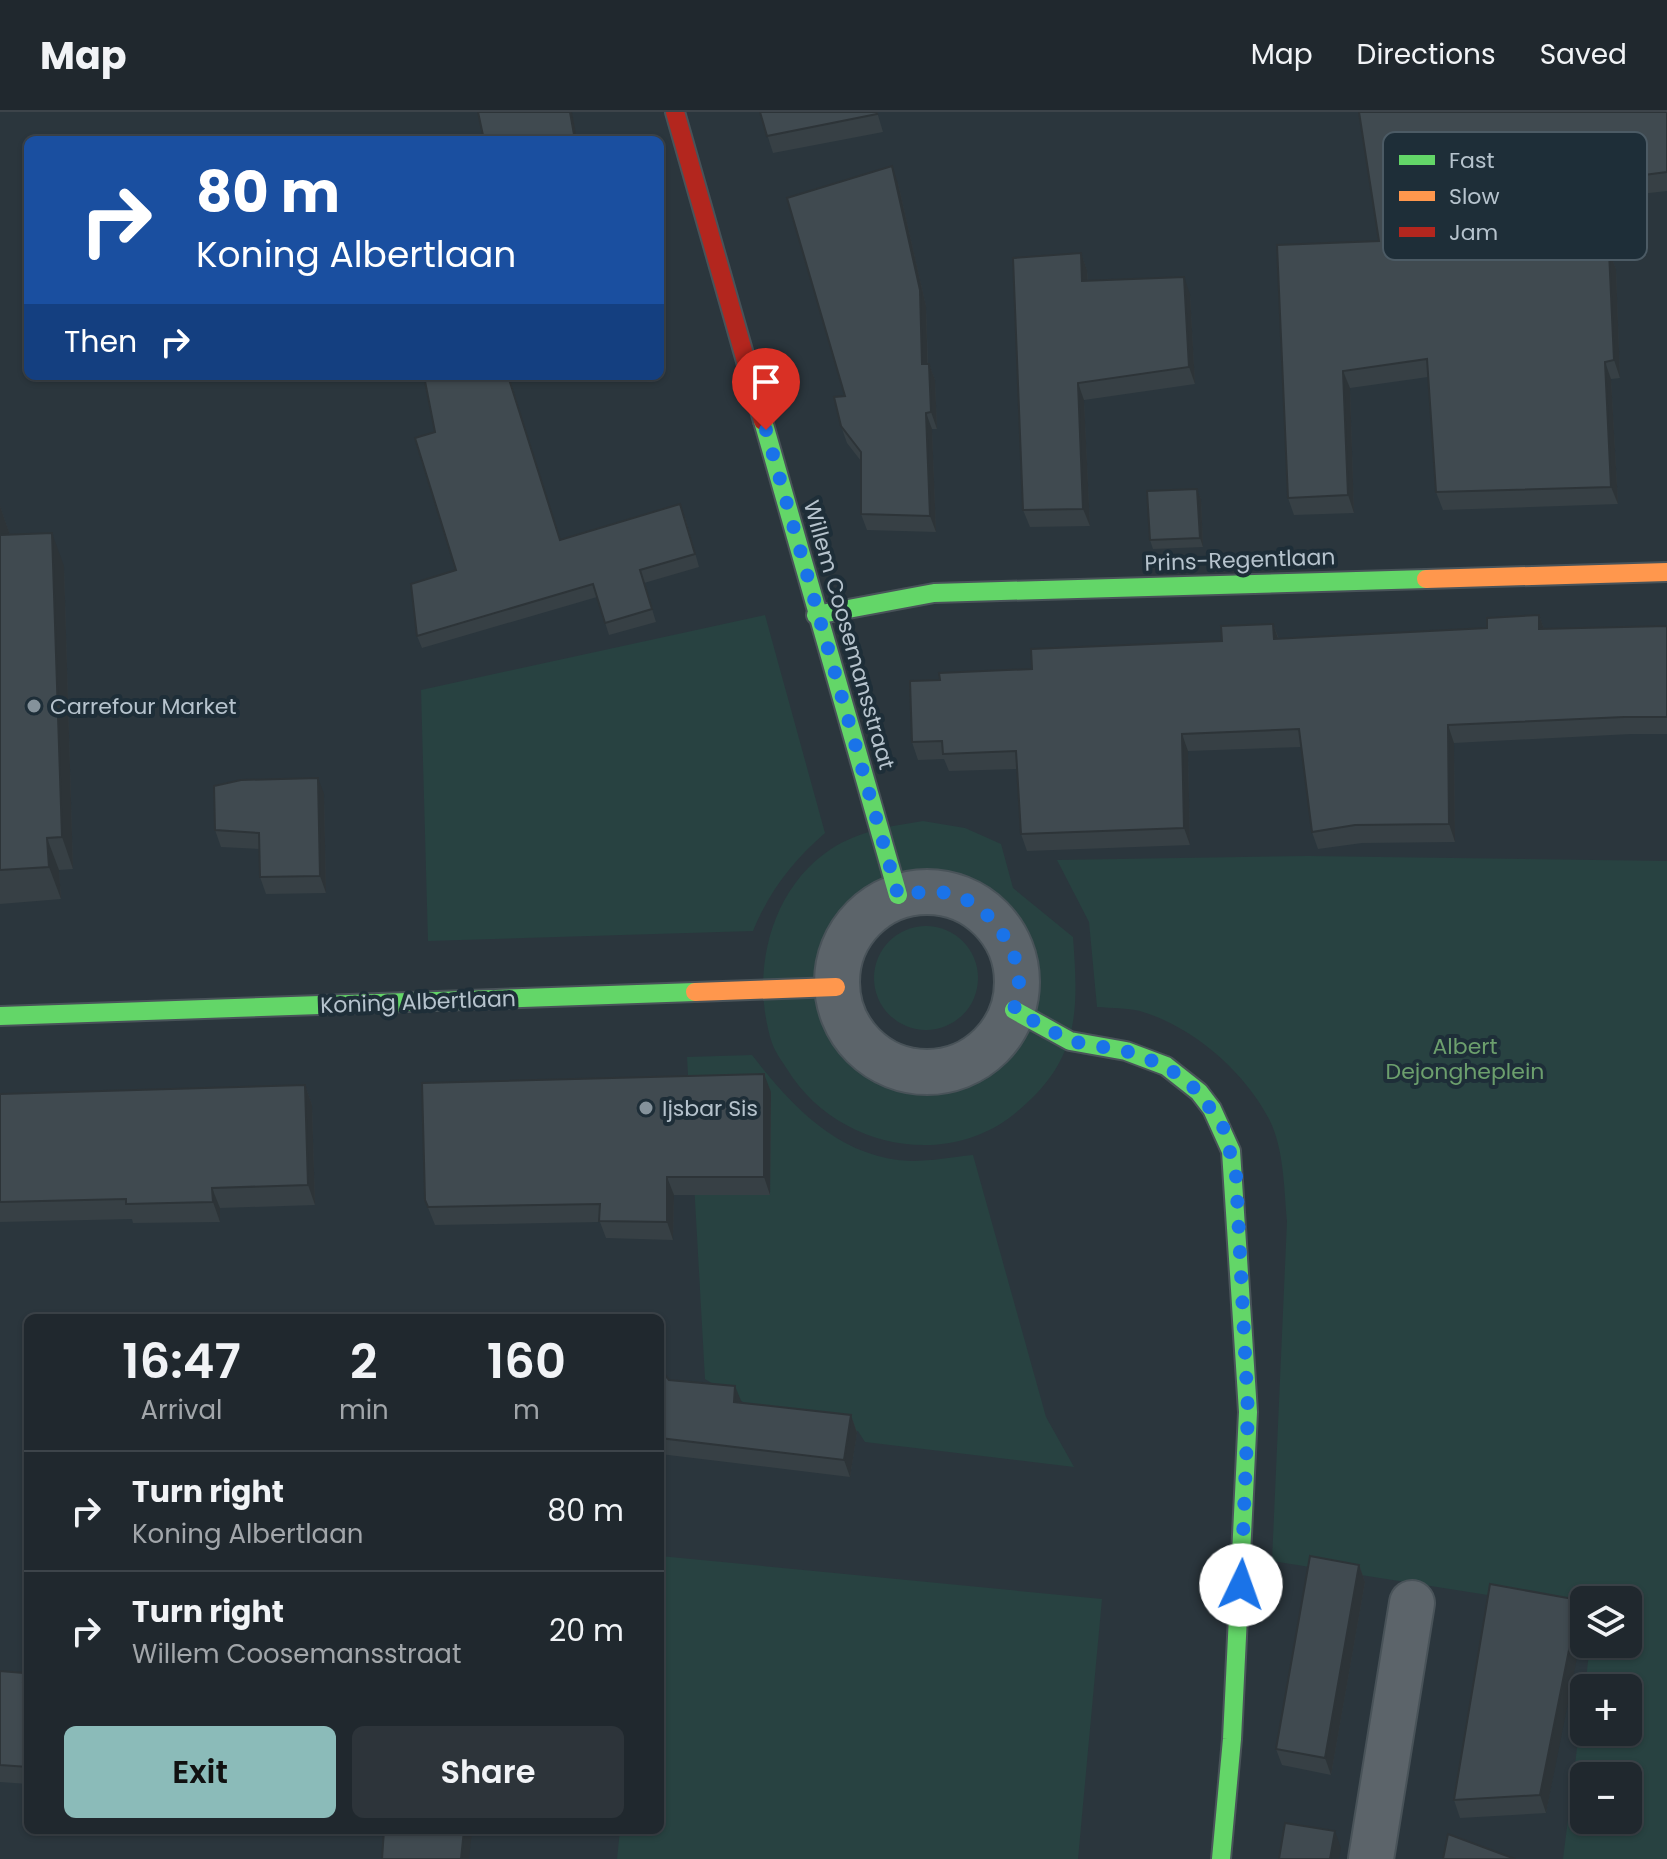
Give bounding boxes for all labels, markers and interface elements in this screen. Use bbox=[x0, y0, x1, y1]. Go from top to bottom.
text: Map bbox=[40, 29, 127, 82]
text: Map bbox=[1251, 35, 1313, 74]
text: Directions bbox=[1357, 35, 1496, 74]
text: Saved bbox=[1540, 35, 1627, 74]
legend bbox=[1383, 132, 1647, 260]
text: Fast bbox=[1449, 145, 1494, 176]
text: 80 m bbox=[196, 153, 340, 232]
icon: right bbox=[64, 168, 168, 272]
text: Slow bbox=[1449, 181, 1499, 212]
text: Jam bbox=[1449, 217, 1498, 248]
text: Koning Albertlaan bbox=[196, 229, 516, 280]
text: Then bbox=[64, 320, 137, 363]
icon: right bbox=[153, 320, 197, 364]
pin bbox=[732, 348, 800, 430]
icon: arrive bbox=[744, 360, 788, 404]
street label: Willem Coosemansstraat bbox=[796, 497, 902, 773]
street label: Prins-Regentlaan bbox=[1144, 541, 1336, 579]
place label: Carrefour Market bbox=[50, 691, 236, 722]
marker: Carrefour Market bbox=[25, 697, 43, 715]
street label: Koning Albertlaan bbox=[320, 983, 516, 1021]
park label: Albert Dejongheplein bbox=[1386, 1031, 1544, 1087]
place label: Ijsbar Sis bbox=[662, 1093, 758, 1124]
marker: Ijsbar Sis bbox=[637, 1099, 655, 1117]
text: 16:47 bbox=[122, 1328, 241, 1395]
text: 2 bbox=[350, 1328, 378, 1395]
text: 160 bbox=[487, 1328, 566, 1395]
text: Arrival bbox=[141, 1392, 222, 1428]
text: min bbox=[339, 1392, 389, 1428]
text: m bbox=[513, 1392, 540, 1428]
text: Turn right bbox=[132, 1470, 284, 1513]
icon: right bbox=[64, 1489, 108, 1533]
text: 80 m bbox=[547, 1489, 624, 1532]
text: Koning Albertlaan bbox=[132, 1516, 363, 1552]
position arrow bbox=[1199, 1543, 1283, 1627]
map controls bbox=[1570, 1586, 1642, 1834]
button: layers bbox=[1570, 1586, 1642, 1658]
text: Turn right bbox=[132, 1590, 284, 1633]
icon: right bbox=[64, 1609, 108, 1653]
text: 20 m bbox=[549, 1609, 624, 1652]
text: Willem Coosemansstraat bbox=[132, 1636, 461, 1672]
button: + bbox=[1570, 1674, 1642, 1746]
button: Exit bbox=[64, 1726, 336, 1818]
button: Share bbox=[352, 1726, 624, 1818]
button: − bbox=[1570, 1762, 1642, 1834]

